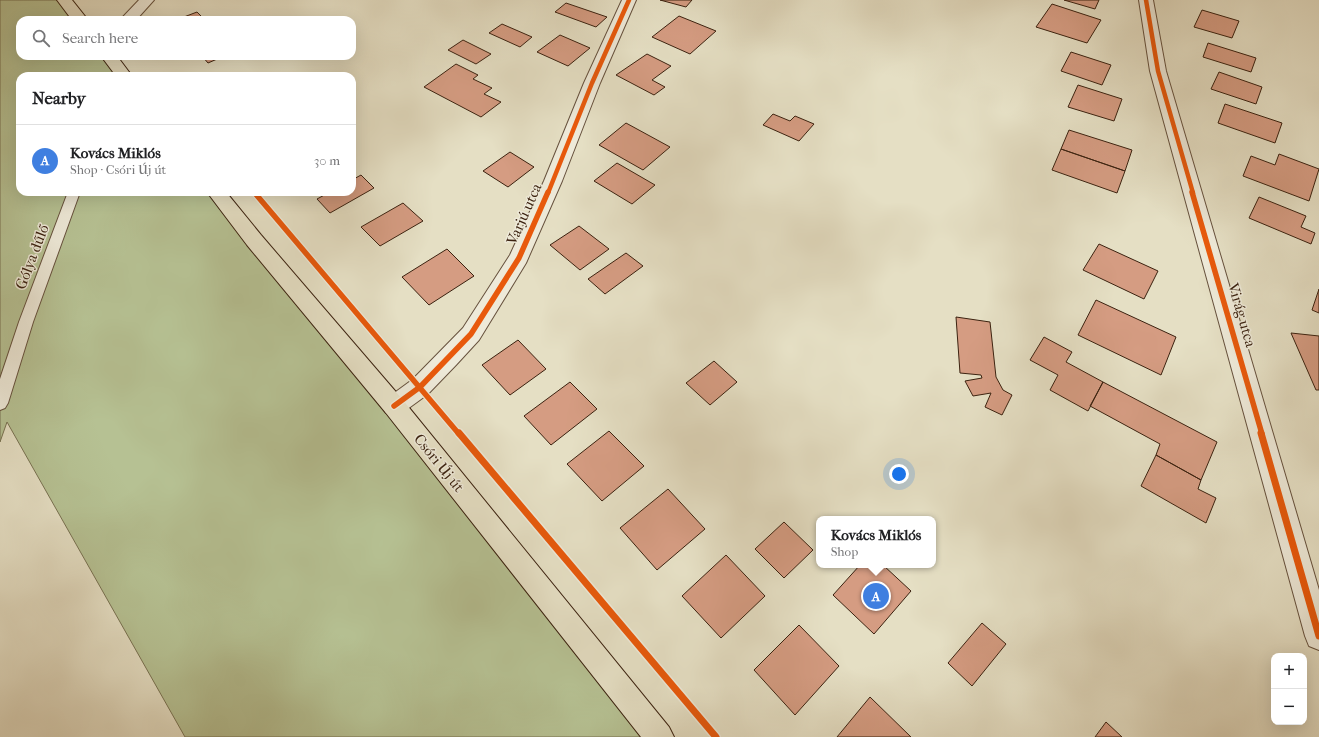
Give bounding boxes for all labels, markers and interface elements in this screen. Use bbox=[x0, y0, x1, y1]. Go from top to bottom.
search box bbox=[16, 16, 356, 60]
icon: search bbox=[30, 27, 52, 49]
text: Search here bbox=[62, 29, 138, 47]
text: Nearby bbox=[32, 88, 86, 108]
text: Kovács Miklós bbox=[70, 144, 161, 162]
text: A bbox=[41, 153, 49, 168]
text: 30 m bbox=[314, 153, 340, 168]
text: Shop · Csóri Új út bbox=[70, 162, 166, 177]
street label: Varjú utca bbox=[502, 180, 546, 248]
street label: Gólya dűlő bbox=[11, 222, 53, 292]
street label: Virág utca bbox=[1224, 280, 1260, 350]
street label: Csóri Új út bbox=[410, 430, 468, 496]
your location bbox=[889, 464, 909, 484]
popup bbox=[816, 516, 936, 568]
text: Kovács Miklós bbox=[831, 526, 921, 544]
text: Shop bbox=[831, 544, 858, 559]
pin: A bbox=[863, 581, 889, 611]
map controls bbox=[1271, 653, 1307, 725]
button: + bbox=[1271, 653, 1307, 689]
button: − bbox=[1271, 689, 1307, 725]

